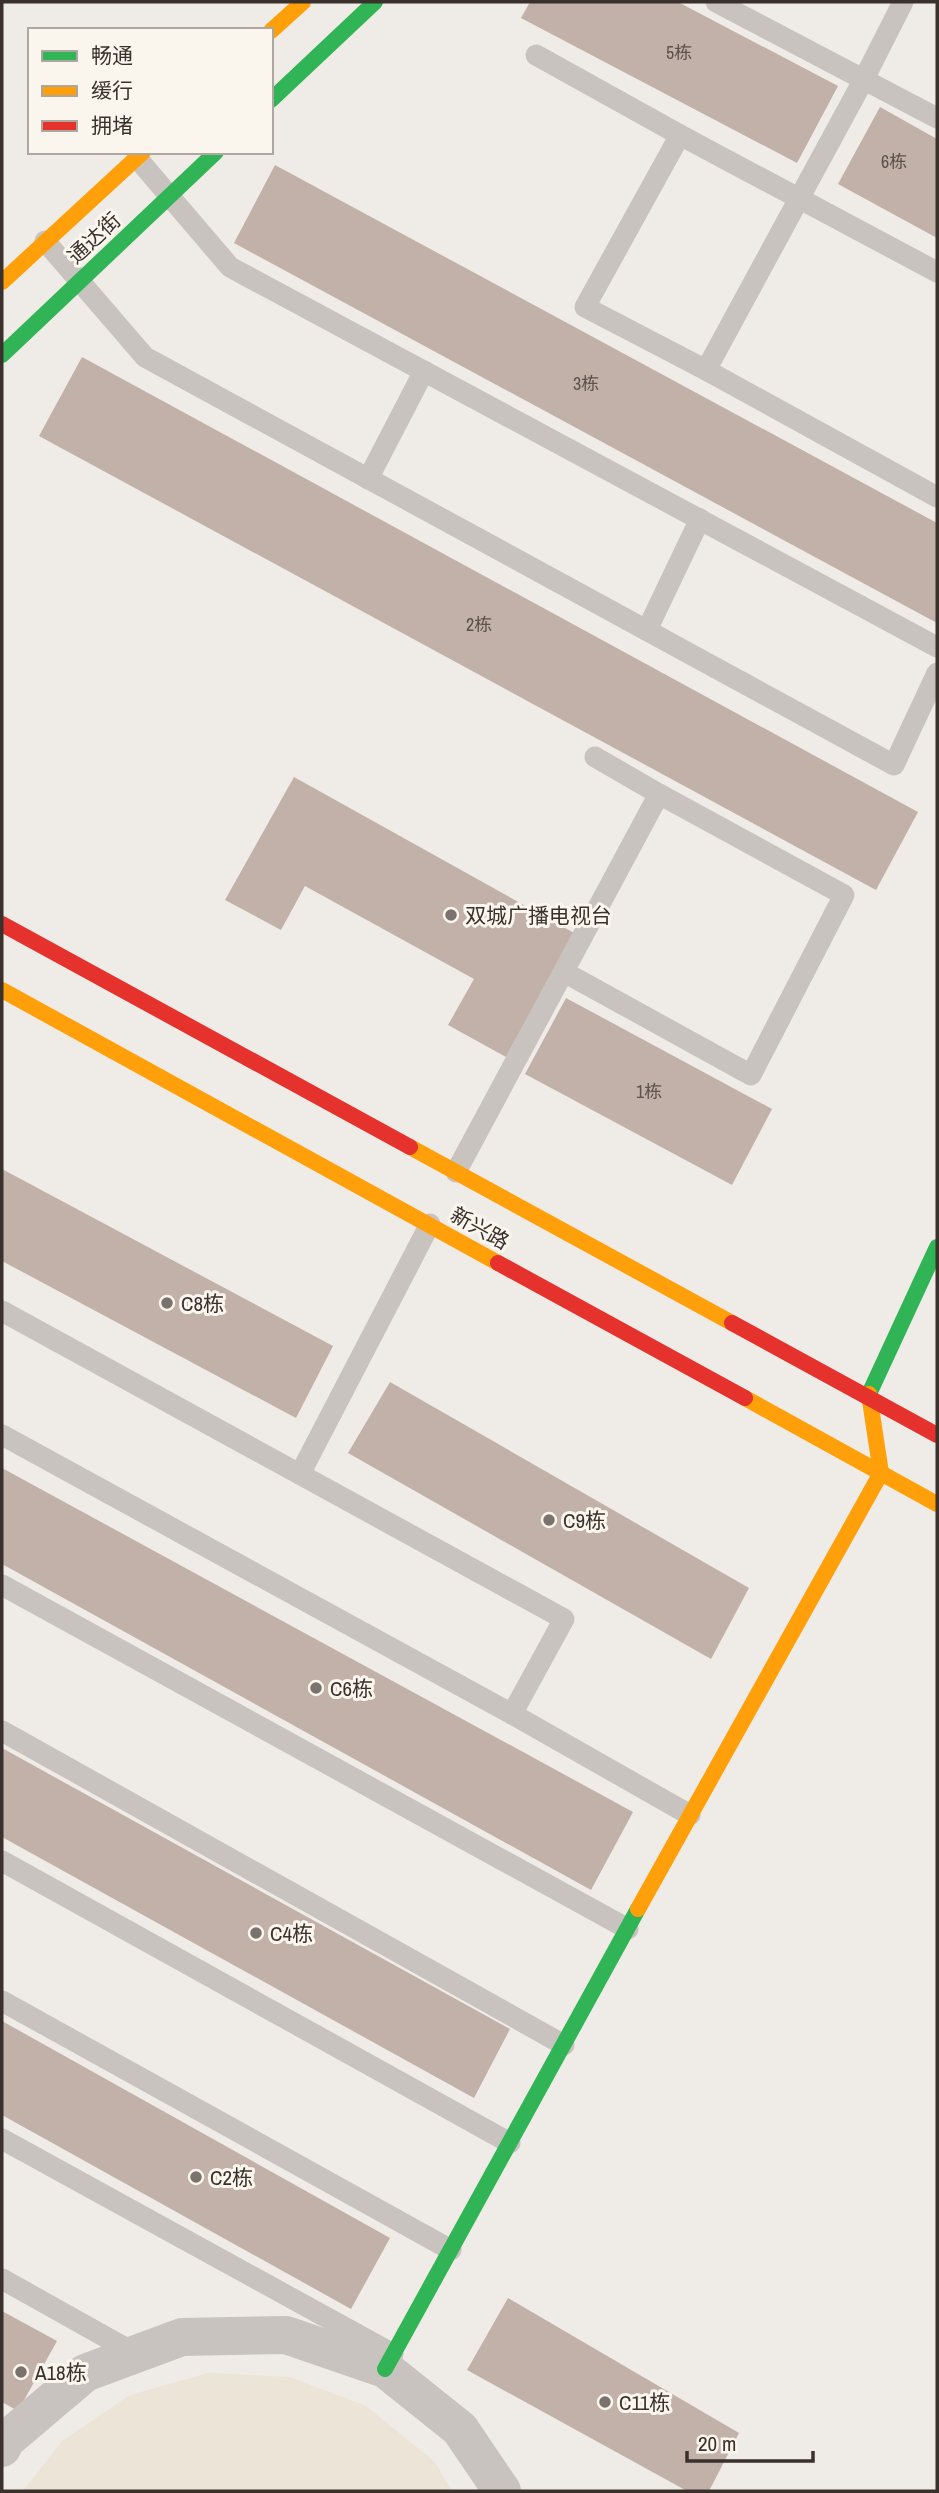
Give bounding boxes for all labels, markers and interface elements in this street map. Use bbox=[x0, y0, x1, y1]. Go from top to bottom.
legend bbox=[28, 28, 273, 154]
house number: 5栋 bbox=[666, 40, 692, 65]
text: 畅通 bbox=[91, 41, 133, 70]
text: 缓行 bbox=[91, 76, 133, 105]
text: 拥堵 bbox=[91, 111, 133, 140]
house number: 6栋 bbox=[881, 149, 907, 174]
street label: 通达街 bbox=[61, 206, 127, 270]
house number: 3栋 bbox=[573, 371, 599, 396]
house number: 2栋 bbox=[466, 612, 492, 637]
place label: 双城广播电视台 bbox=[465, 901, 612, 930]
marker: 双城广播电视台 bbox=[443, 907, 459, 923]
house number: 1栋 bbox=[636, 1079, 662, 1104]
street label: 新兴路 bbox=[445, 1200, 515, 1256]
place label: C8栋 bbox=[181, 1289, 224, 1318]
marker: C8栋 bbox=[159, 1295, 175, 1311]
place label: C9栋 bbox=[563, 1506, 606, 1535]
marker: C9栋 bbox=[541, 1512, 557, 1528]
place label: C6栋 bbox=[330, 1674, 373, 1703]
marker: C6栋 bbox=[308, 1680, 324, 1696]
place label: C4栋 bbox=[270, 1919, 313, 1948]
marker: C4栋 bbox=[248, 1925, 264, 1941]
place label: C2栋 bbox=[210, 2163, 253, 2192]
marker: C2栋 bbox=[188, 2169, 204, 2185]
place label: A18栋 bbox=[34, 2358, 87, 2387]
marker: A18栋 bbox=[13, 2364, 29, 2380]
place label: C11栋 bbox=[619, 2388, 670, 2417]
marker: C11栋 bbox=[597, 2394, 613, 2410]
scale bar bbox=[687, 2420, 813, 2464]
text: 20 m bbox=[698, 2429, 736, 2458]

